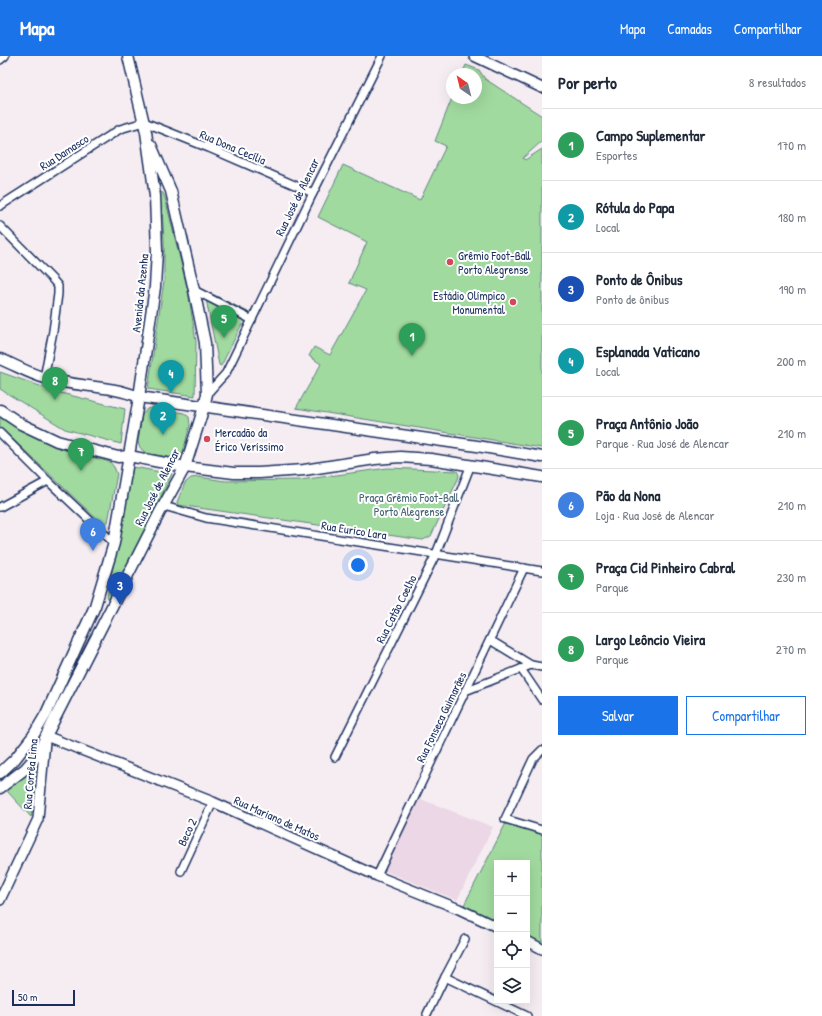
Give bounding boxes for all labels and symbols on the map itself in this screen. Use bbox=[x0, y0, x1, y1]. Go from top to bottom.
north arrow bbox=[446, 68, 482, 104]
street label: Rua Dona Cecília bbox=[197, 125, 269, 169]
street label: Rua Damasco bbox=[36, 130, 92, 174]
street label: Rua José de Alencar bbox=[271, 155, 323, 239]
place label: Grêmio Foot-Ball Porto Alegrense bbox=[458, 247, 532, 278]
street label: Avenida da Azenha bbox=[127, 253, 153, 333]
marker: Grêmio Foot-Ball Porto Alegrense bbox=[445, 257, 455, 267]
place label: Estádio Olímpico Monumental bbox=[433, 287, 506, 318]
marker: Estádio Olímpico Monumental bbox=[508, 297, 518, 307]
pin: 5 bbox=[211, 305, 237, 338]
pin: 1 bbox=[399, 323, 425, 356]
pin: 4 bbox=[158, 360, 184, 393]
pin: 8 bbox=[42, 367, 68, 400]
pin: 2 bbox=[150, 402, 176, 435]
place label: Mercadão da Érico Veríssimo bbox=[215, 424, 284, 455]
marker: Mercadão da Érico Veríssimo bbox=[202, 434, 212, 444]
pin: 7 bbox=[68, 438, 94, 471]
street label: Rua José de Alencar bbox=[130, 445, 184, 529]
park label: Praça Grêmio Foot-Ball Porto Alegrense bbox=[359, 489, 460, 520]
street label: Rua Eurico Lara bbox=[320, 516, 388, 544]
pin: 6 bbox=[80, 518, 106, 551]
your location bbox=[348, 555, 368, 575]
pin: 3 bbox=[107, 572, 133, 605]
street label: Rua Catão Coelho bbox=[371, 572, 421, 646]
street label: Rua Fonseca Guimarães bbox=[412, 669, 470, 765]
street label: Rua Corrêa Lima bbox=[18, 738, 42, 810]
street label: Rua Mariano de Matos bbox=[231, 791, 323, 845]
street label: Beco 2 bbox=[173, 815, 201, 849]
scale bar bbox=[12, 988, 75, 1007]

